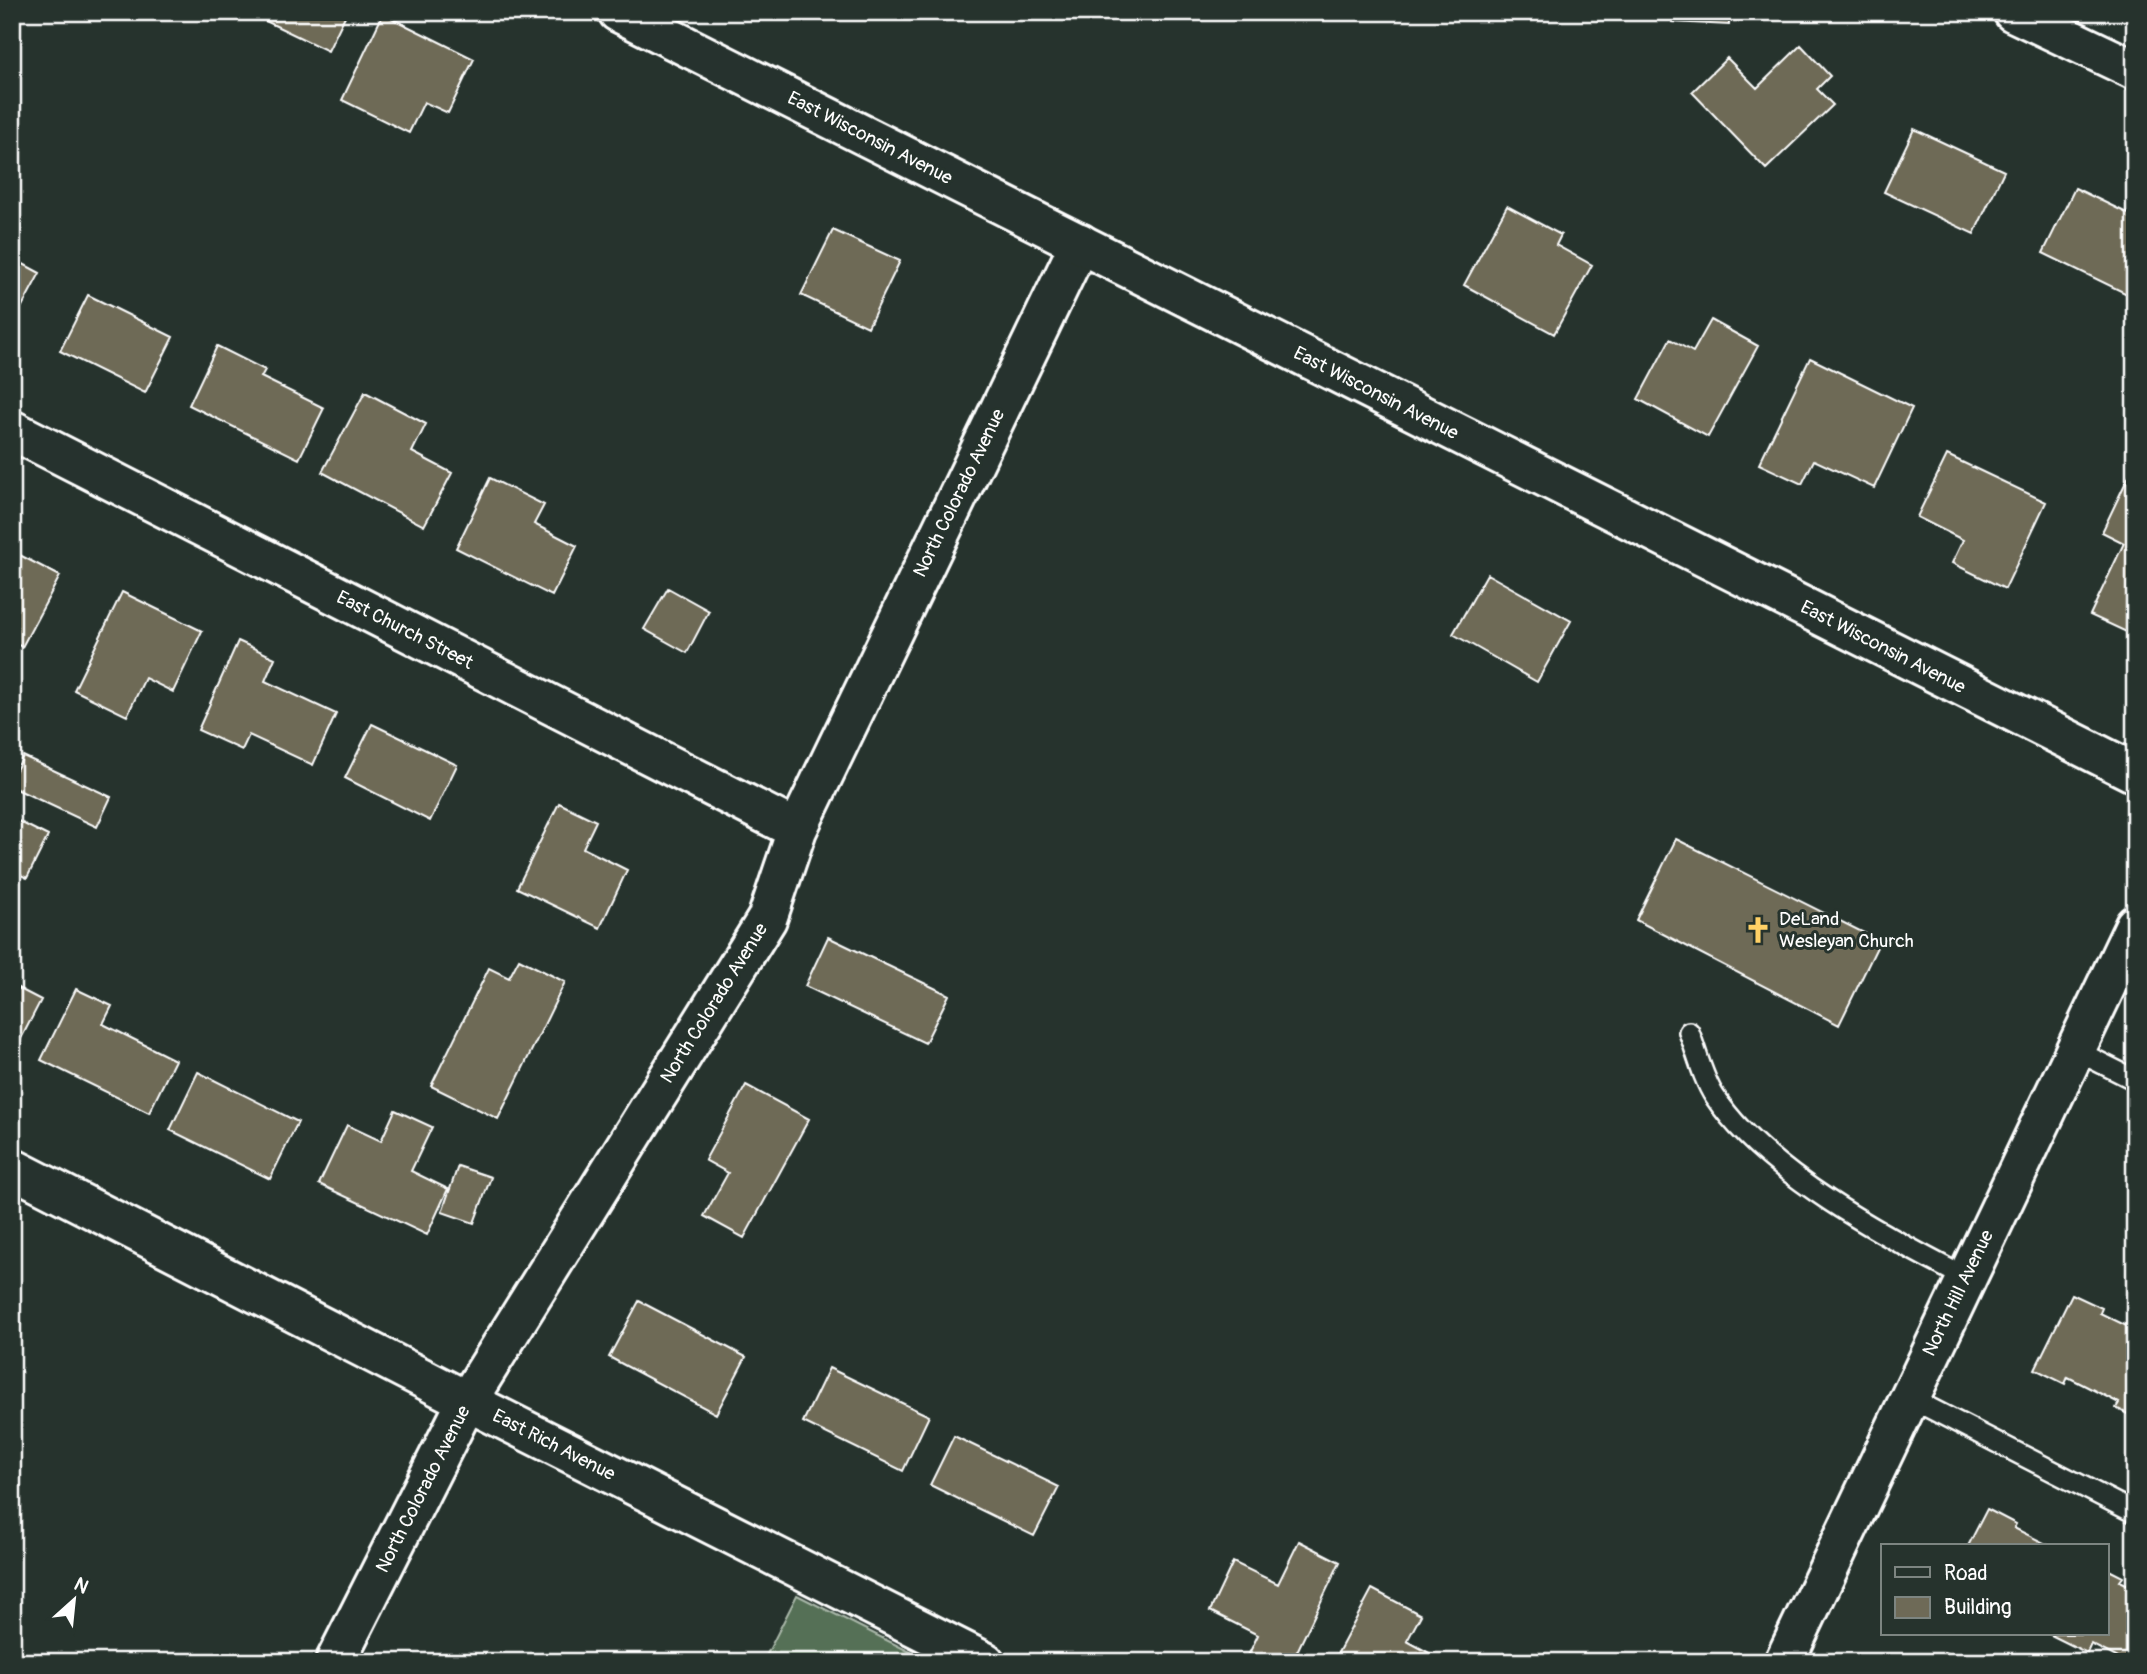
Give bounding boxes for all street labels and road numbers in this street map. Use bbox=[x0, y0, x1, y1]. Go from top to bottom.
street label: East Wisconsin Avenue bbox=[783, 86, 957, 190]
street label: East Wisconsin Avenue bbox=[1289, 341, 1463, 445]
street label: North Colorado Avenue bbox=[908, 404, 1010, 581]
street label: East Church Street bbox=[333, 585, 478, 675]
street label: East Wisconsin Avenue bbox=[1796, 595, 1970, 699]
street label: North Colorado Avenue bbox=[655, 918, 773, 1088]
street label: North Hill Avenue bbox=[1917, 1225, 1999, 1360]
street label: North Colorado Avenue bbox=[370, 1401, 476, 1577]
street label: East Rich Avenue bbox=[489, 1404, 620, 1487]

